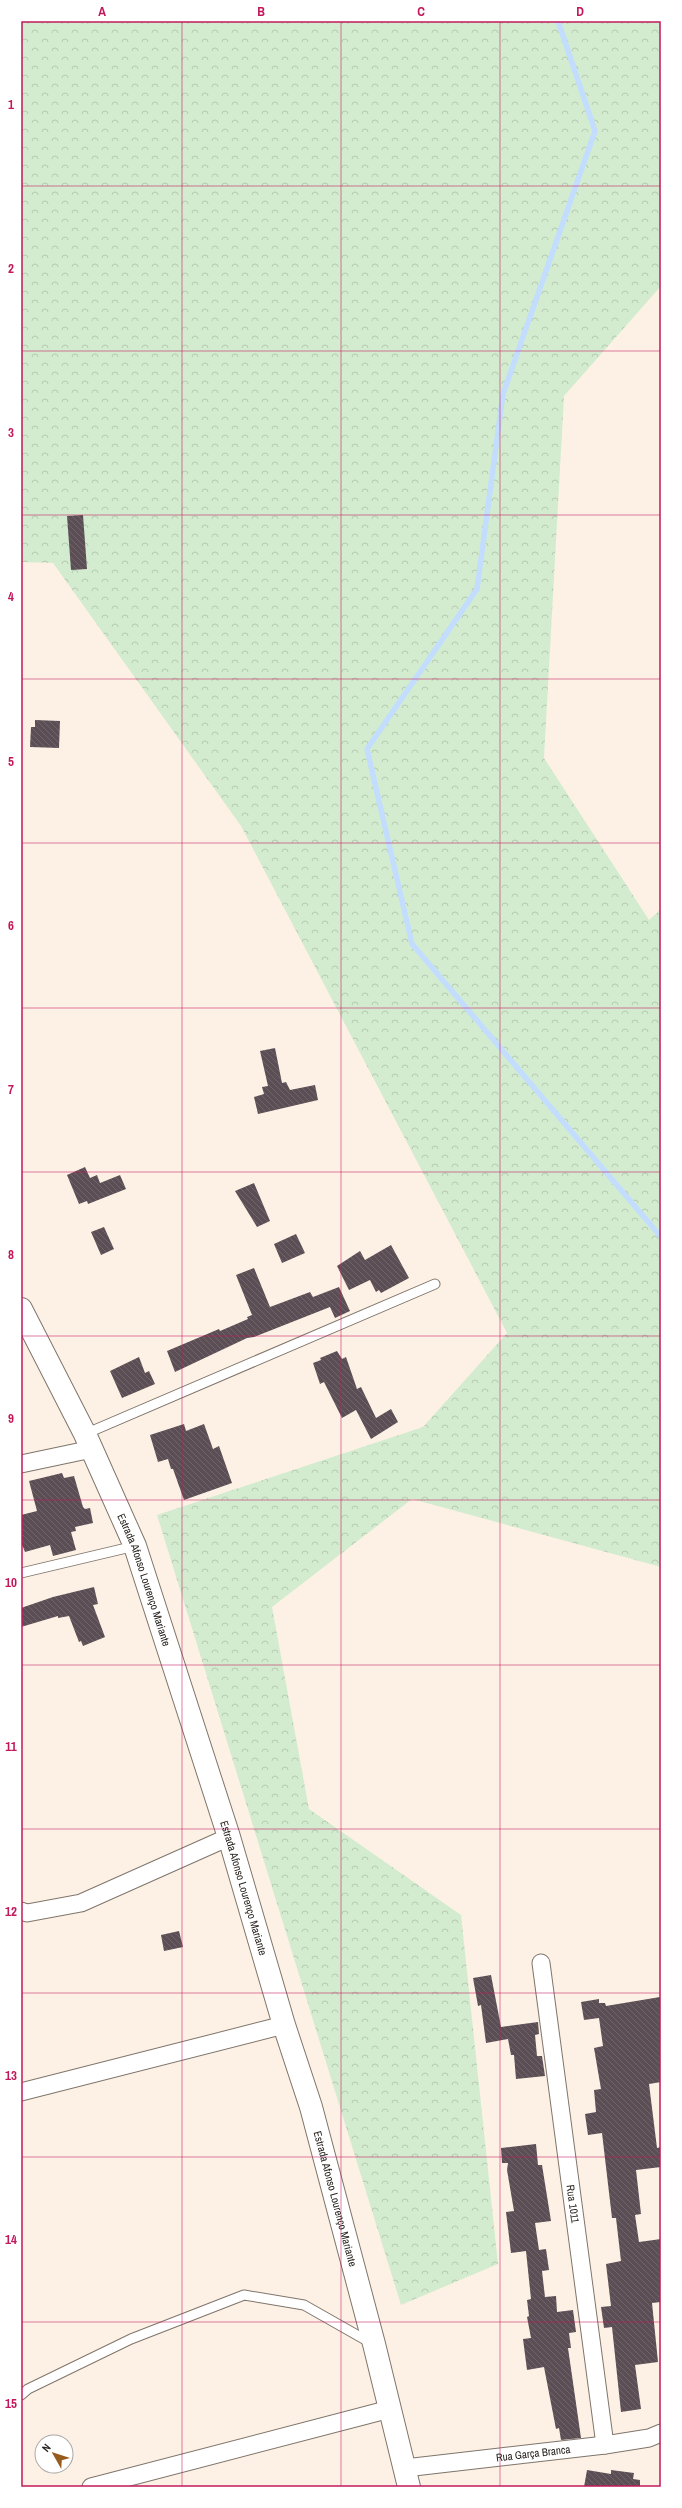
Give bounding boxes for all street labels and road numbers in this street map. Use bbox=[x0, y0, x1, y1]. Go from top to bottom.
street label: Estrada Afonso Lourenço Mariante bbox=[114, 1511, 174, 1648]
street label: Estrada Afonso Lourenço Mariante bbox=[217, 1819, 270, 1957]
street label: Estrada Afonso Lourenço Mariante bbox=[311, 2129, 360, 2268]
street label: Rua 1011 bbox=[564, 2184, 582, 2224]
street label: Rua Garça Branca bbox=[495, 2442, 571, 2464]

